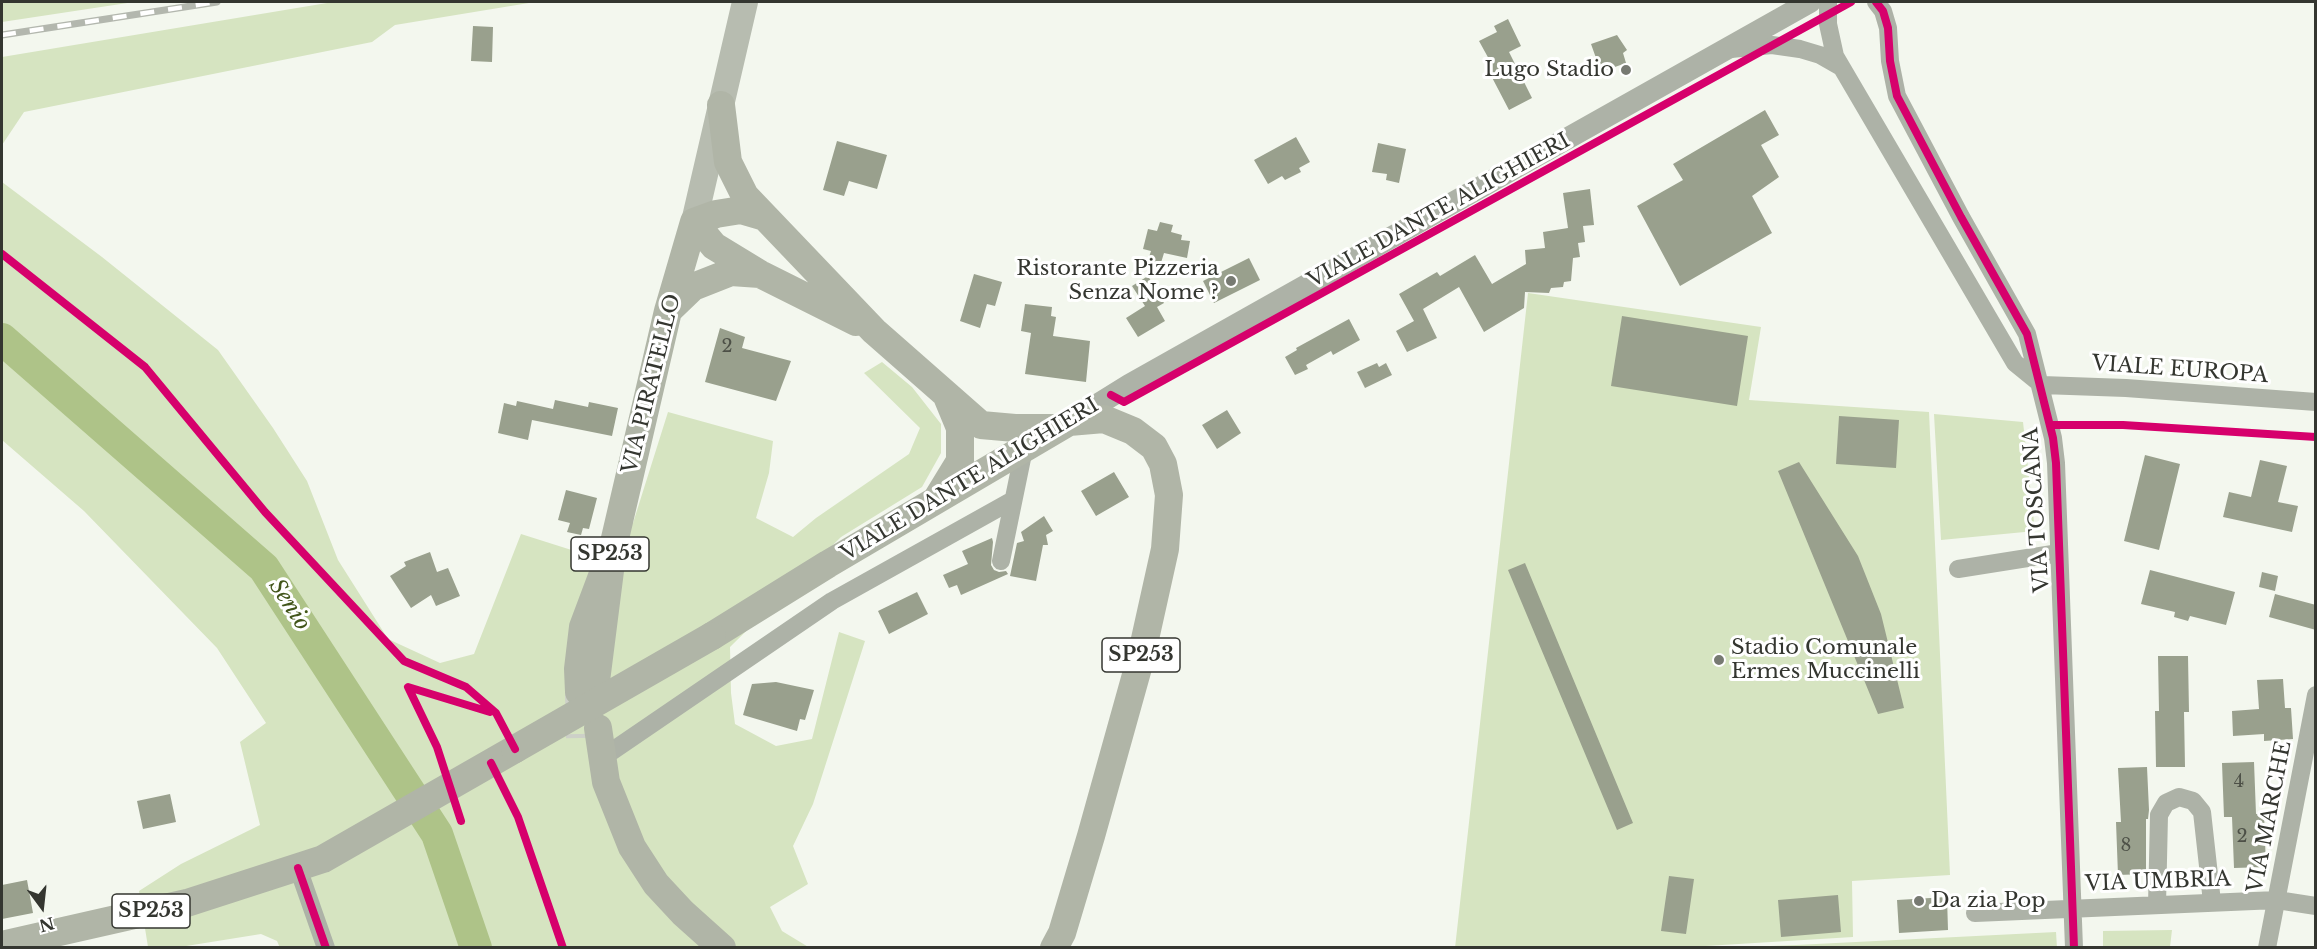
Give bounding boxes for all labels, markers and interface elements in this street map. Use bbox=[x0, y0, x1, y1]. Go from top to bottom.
place label: Lugo Stadio bbox=[1484, 57, 1614, 83]
marker: Lugo Stadio bbox=[1619, 63, 1633, 77]
street label: VIALE DANTE ALIGHIERI bbox=[1303, 128, 1575, 294]
place label: Ristorante Pizzeria Senza Nome ? bbox=[1016, 256, 1219, 306]
marker: Ristorante Pizzeria Senza Nome ? bbox=[1224, 274, 1238, 288]
street label: VIA PIRATELLO bbox=[617, 292, 687, 476]
house number: 2 bbox=[721, 336, 733, 358]
street label: VIALE EUROPA bbox=[2091, 351, 2269, 389]
street label: VIALE DANTE ALIGHIERI bbox=[837, 393, 1103, 567]
street label: VIA TOSCANA bbox=[2019, 427, 2055, 593]
road number: SP253 bbox=[571, 537, 649, 571]
water label: Senio bbox=[263, 574, 315, 636]
place label: Stadio Comunale Ermes Muccinelli bbox=[1731, 635, 1920, 685]
road number: SP253 bbox=[1102, 638, 1180, 672]
marker: Stadio Comunale Ermes Muccinelli bbox=[1712, 653, 1726, 667]
street label: VIA MARCHE bbox=[2243, 739, 2297, 895]
house number: 4 bbox=[2234, 771, 2244, 793]
house number: 2 bbox=[2236, 826, 2248, 848]
house number: 8 bbox=[2121, 835, 2131, 857]
street label: VIA UMBRIA bbox=[2085, 867, 2231, 897]
north arrow bbox=[12, 877, 72, 937]
place label: Da zia Pop bbox=[1931, 888, 2045, 914]
road number: SP253 bbox=[112, 894, 190, 928]
marker: Da zia Pop bbox=[1912, 894, 1926, 908]
text: N bbox=[37, 913, 57, 936]

